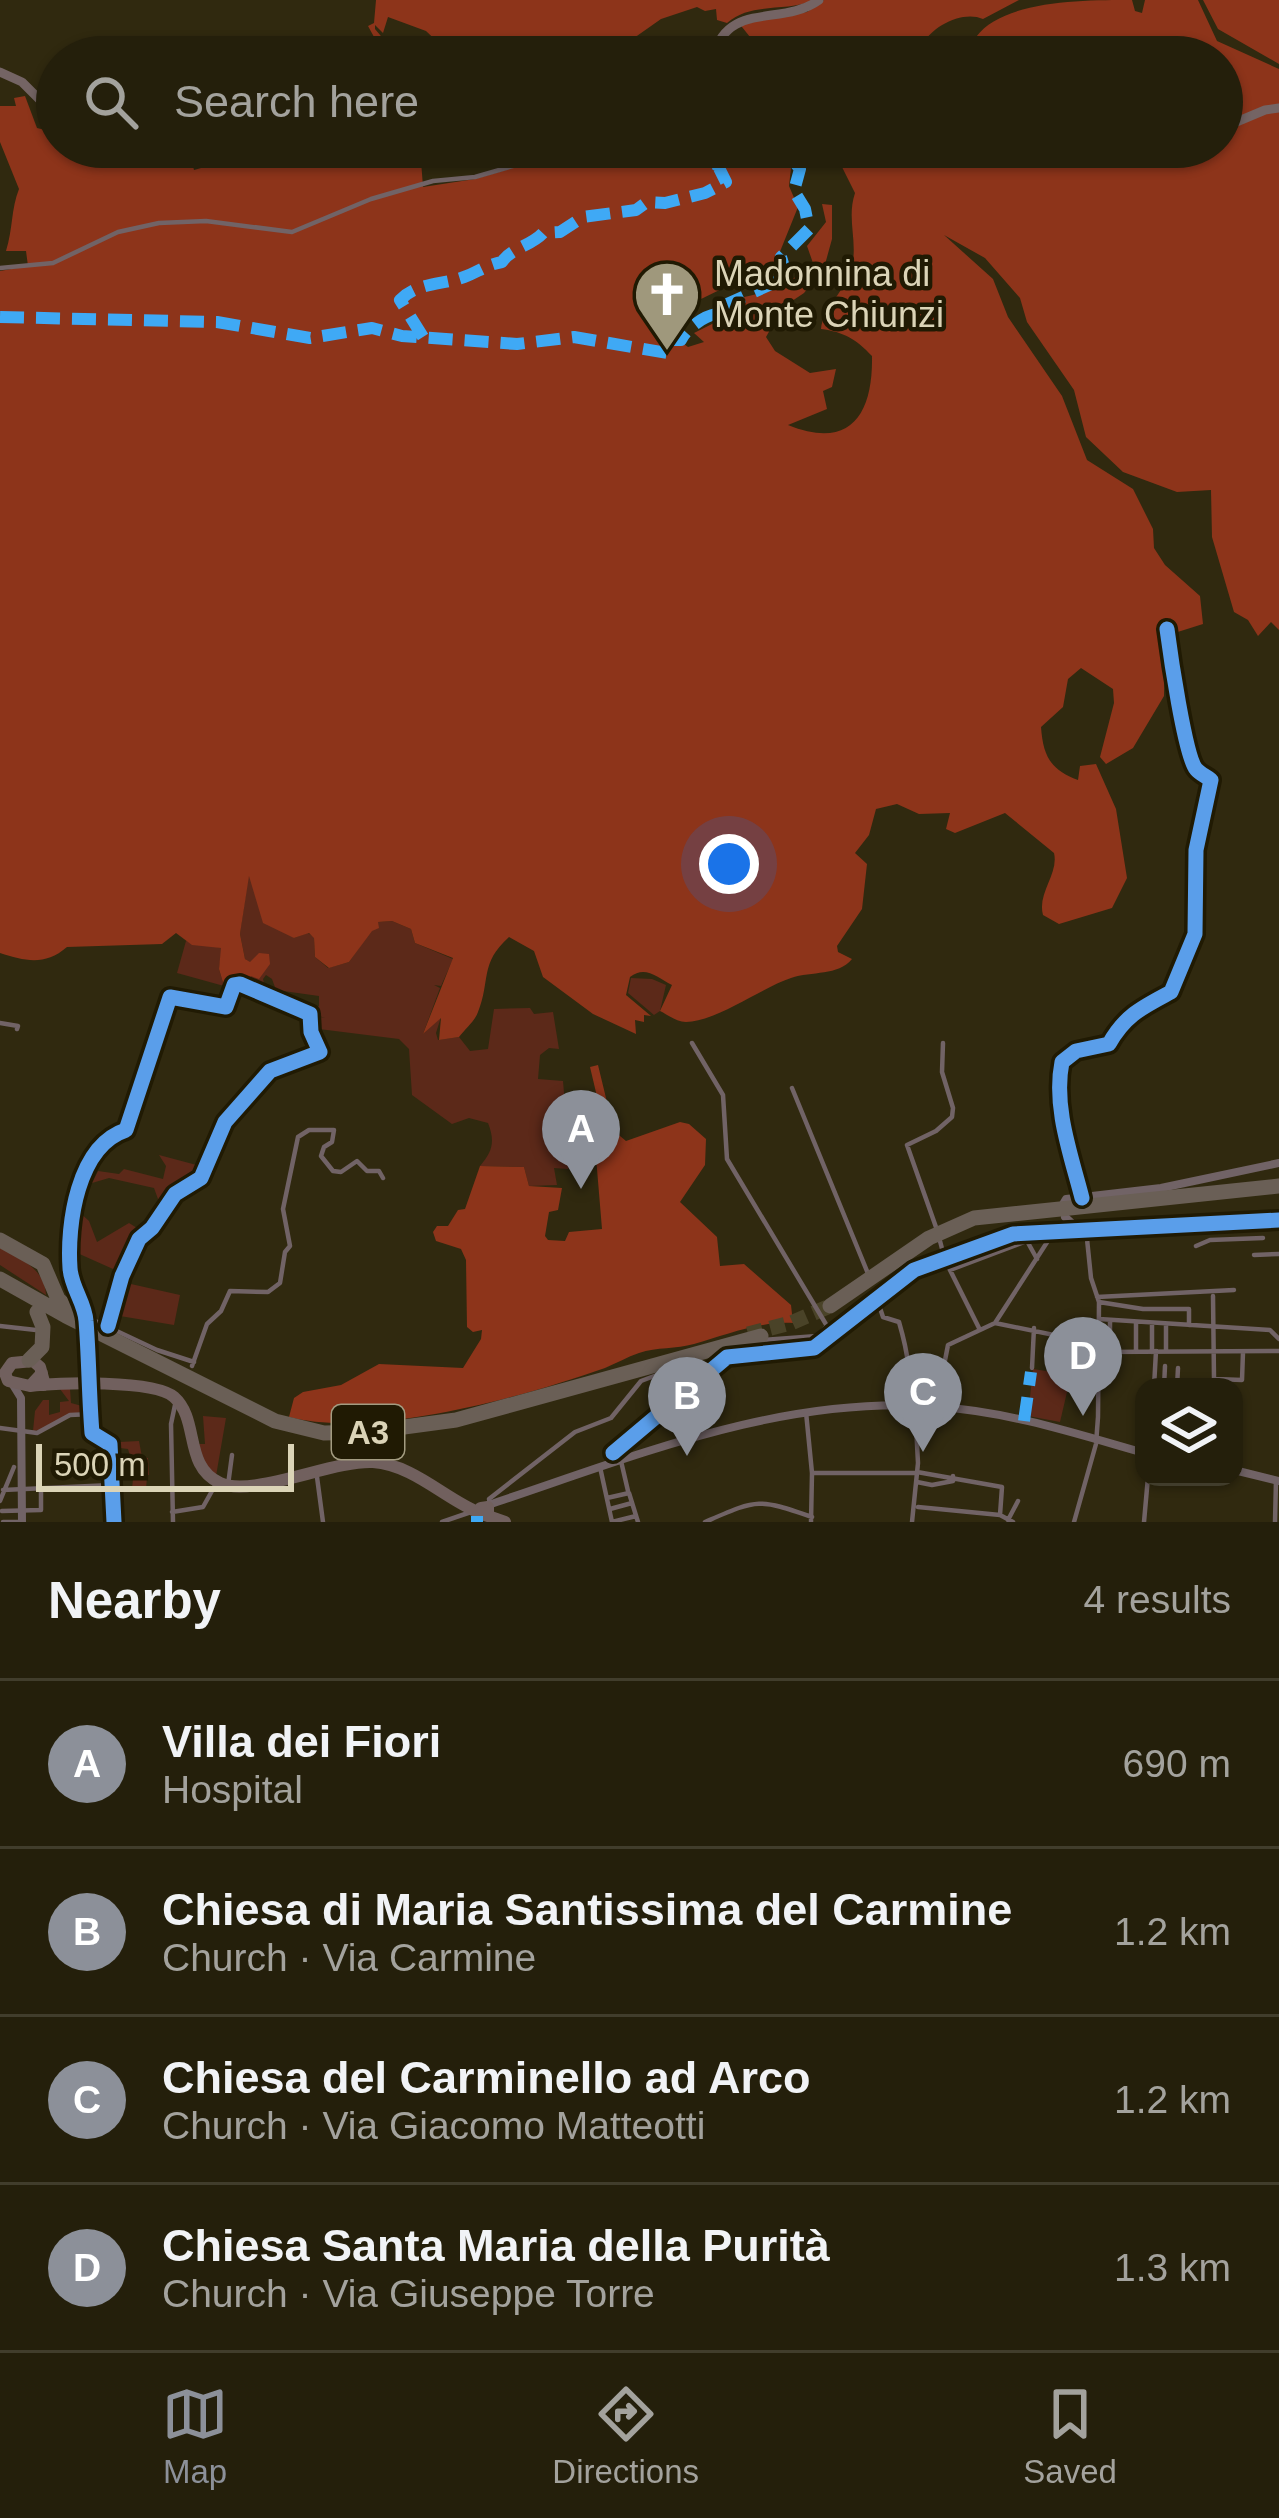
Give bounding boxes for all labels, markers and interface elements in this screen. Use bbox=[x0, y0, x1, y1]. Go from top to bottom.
search box bbox=[36, 36, 1243, 168]
icon: search bbox=[78, 69, 144, 135]
text: Search here bbox=[174, 76, 419, 127]
place label: Madonnina di Monte Chiunzi bbox=[714, 253, 944, 335]
church icon: Madonnina di Monte Chiunzi bbox=[632, 259, 702, 353]
your location bbox=[699, 834, 759, 894]
pin: A bbox=[542, 1090, 620, 1189]
pin: D bbox=[1044, 1317, 1122, 1416]
pin: C bbox=[884, 1353, 962, 1452]
pin: B bbox=[648, 1357, 726, 1456]
map controls bbox=[1135, 1378, 1243, 1486]
button: layers bbox=[1135, 1378, 1243, 1486]
road number: A3 bbox=[332, 1405, 404, 1459]
scale bar bbox=[36, 1438, 294, 1491]
text: 500 m bbox=[54, 1446, 146, 1483]
text: Nearby bbox=[48, 1572, 221, 1629]
text: 4 results bbox=[1084, 1578, 1231, 1621]
text: Villa dei Fiori bbox=[162, 1716, 441, 1767]
text: A bbox=[73, 1742, 101, 1785]
text: 690 m bbox=[1123, 1742, 1231, 1785]
text: Hospital bbox=[162, 1768, 303, 1811]
text: Chiesa di Maria Santissima del Carmine bbox=[162, 1884, 1012, 1935]
text: B bbox=[73, 1910, 101, 1953]
text: 1.2 km bbox=[1114, 1910, 1231, 1953]
text: Church · Via Carmine bbox=[162, 1936, 536, 1979]
text: Chiesa del Carminello ad Arco bbox=[162, 2052, 811, 2103]
text: C bbox=[73, 2078, 101, 2121]
text: 1.2 km bbox=[1114, 2078, 1231, 2121]
text: Church · Via Giacomo Matteotti bbox=[162, 2104, 705, 2147]
text: Chiesa Santa Maria della Purità bbox=[162, 2220, 830, 2271]
text: D bbox=[73, 2246, 101, 2289]
text: 1.3 km bbox=[1114, 2246, 1231, 2289]
text: Church · Via Giuseppe Torre bbox=[162, 2272, 655, 2315]
tab: Map bbox=[162, 2381, 228, 2491]
tab: Directions bbox=[552, 2381, 699, 2491]
tab: Saved bbox=[1023, 2381, 1117, 2491]

